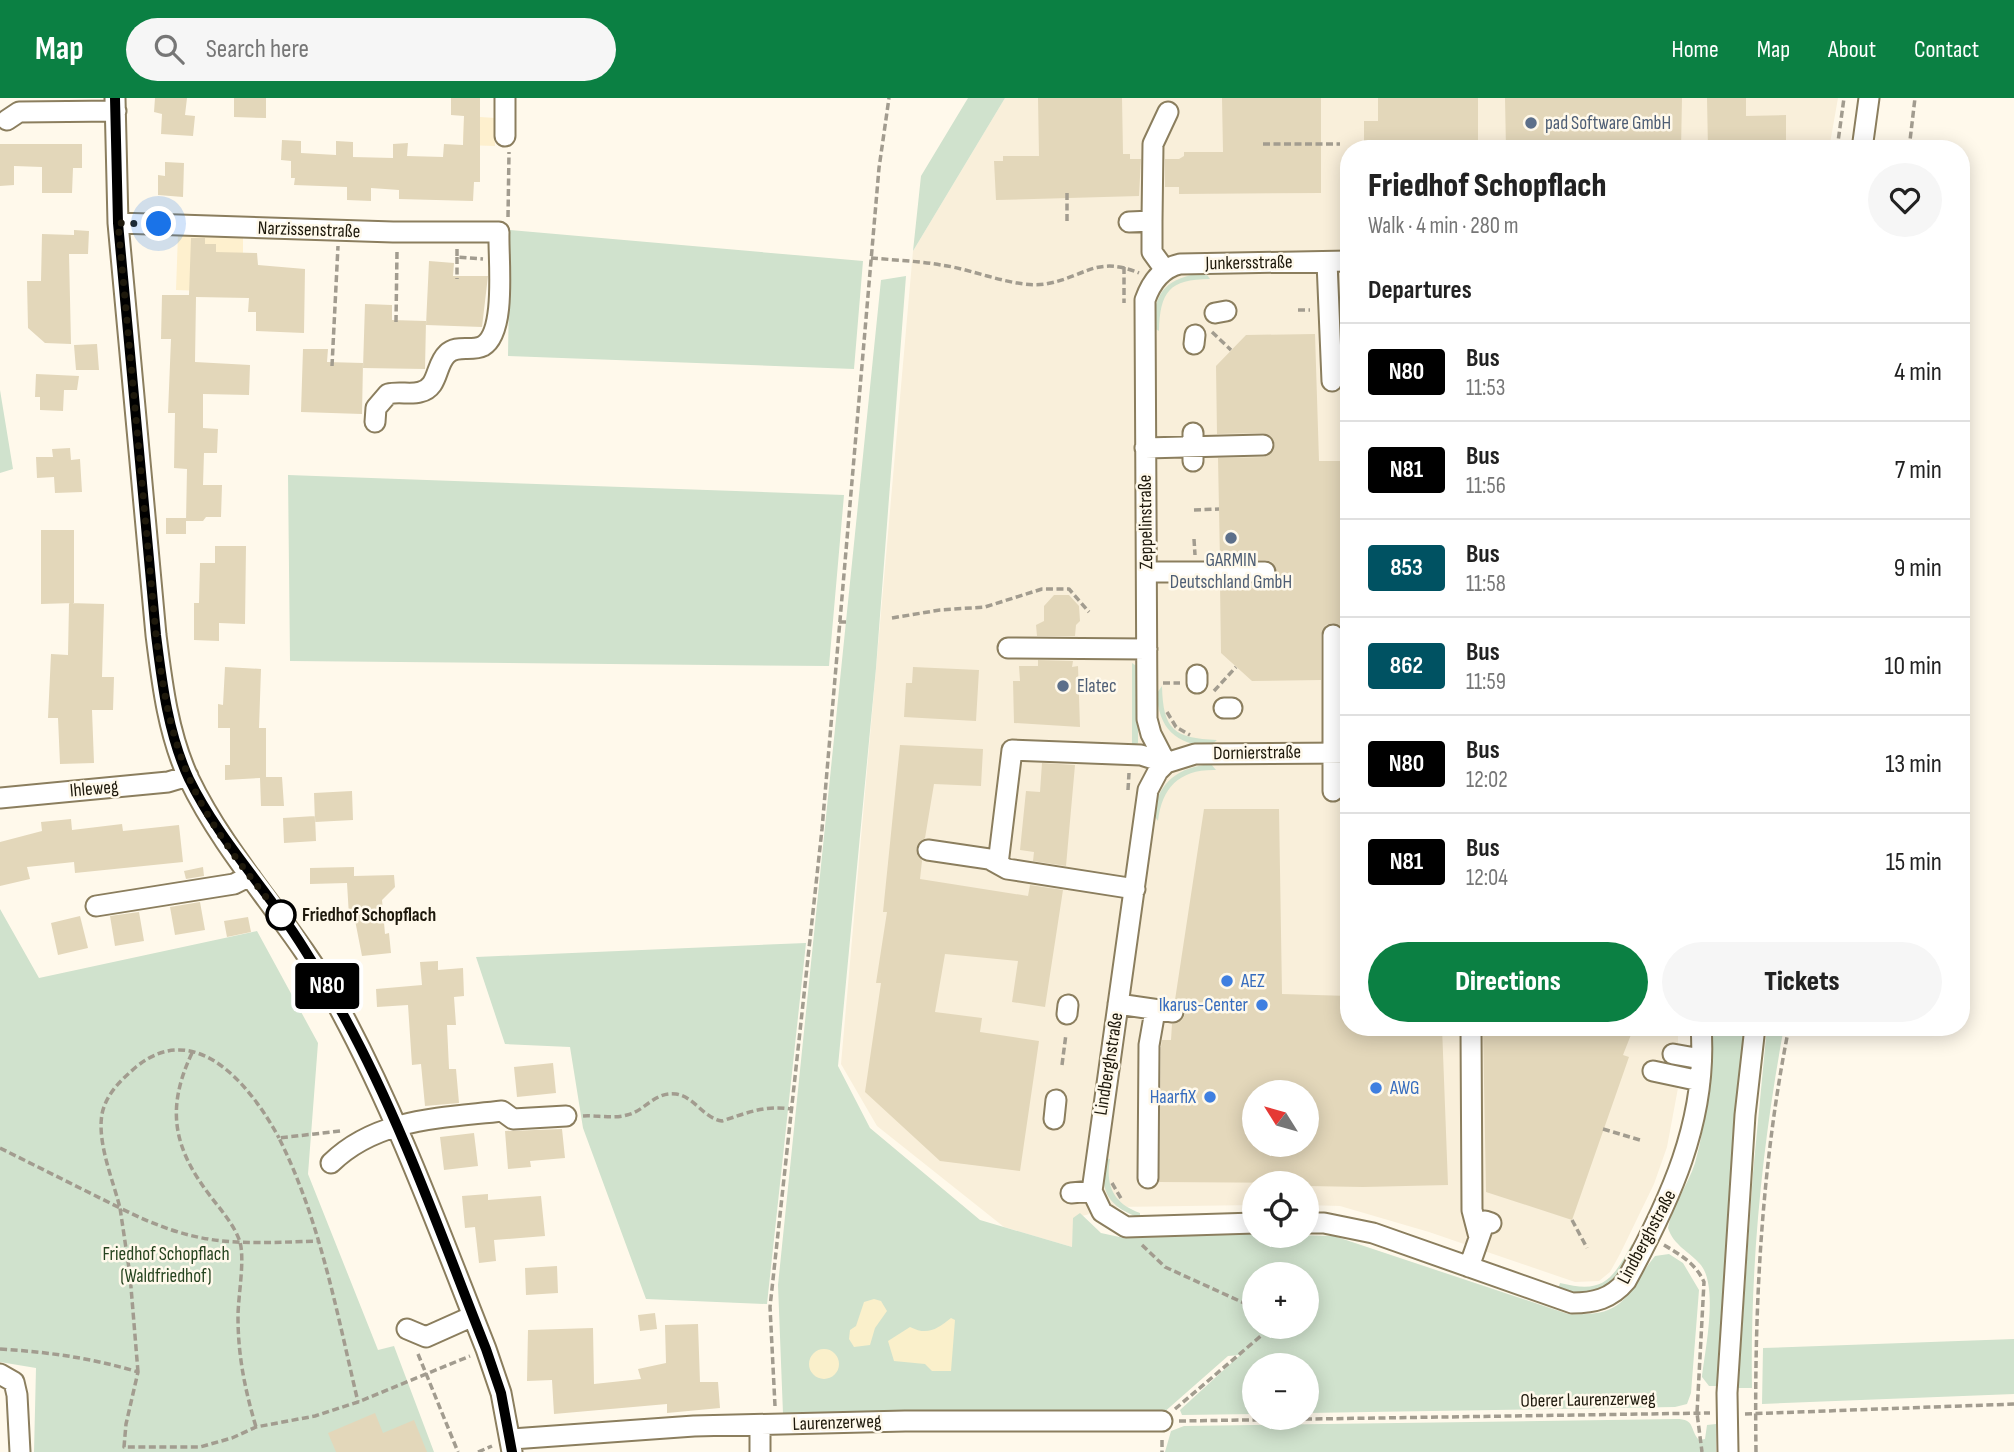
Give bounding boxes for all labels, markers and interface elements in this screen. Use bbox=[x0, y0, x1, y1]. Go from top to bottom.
search box bbox=[126, 18, 616, 81]
text: Map bbox=[35, 29, 84, 69]
icon: search bbox=[150, 30, 188, 68]
text: Search here bbox=[206, 34, 309, 65]
text: Home bbox=[1671, 35, 1719, 64]
text: Map bbox=[1757, 35, 1790, 64]
text: About bbox=[1828, 35, 1876, 64]
text: Contact bbox=[1914, 35, 1979, 64]
place label: pad Software GmbH bbox=[1545, 112, 1671, 135]
marker: pad Software GmbH bbox=[1523, 115, 1539, 131]
button: heart bbox=[1868, 163, 1942, 237]
text: Friedhof Schopflach bbox=[1368, 166, 1606, 206]
your location bbox=[141, 206, 176, 241]
text: Walk · 4 min · 280 m bbox=[1368, 212, 1518, 240]
street label: Narzissenstraße bbox=[257, 217, 361, 243]
street label: Junkersstraße bbox=[1204, 251, 1293, 275]
text: Departures bbox=[1368, 275, 1472, 306]
text: Bus bbox=[1466, 343, 1500, 374]
text: N80 bbox=[1389, 357, 1424, 386]
text: 4 min bbox=[1894, 357, 1942, 388]
text: 11:53 bbox=[1466, 374, 1505, 402]
text: Bus bbox=[1466, 441, 1500, 472]
text: N81 bbox=[1390, 455, 1423, 484]
text: 7 min bbox=[1895, 455, 1942, 486]
text: 11:56 bbox=[1466, 472, 1506, 500]
street label: Zeppelinstraße bbox=[1134, 474, 1158, 570]
marker: GARMIN Deutschland GmbH bbox=[1223, 530, 1239, 546]
text: Bus bbox=[1466, 539, 1500, 570]
place label: GARMIN Deutschland GmbH bbox=[1170, 549, 1292, 594]
text: 853 bbox=[1390, 553, 1423, 582]
text: 9 min bbox=[1894, 553, 1942, 584]
text: 11:58 bbox=[1466, 570, 1506, 598]
text: Bus bbox=[1466, 637, 1500, 668]
text: 862 bbox=[1390, 651, 1423, 680]
text: 10 min bbox=[1885, 651, 1942, 682]
text: 11:59 bbox=[1466, 668, 1506, 696]
place label: Elatec bbox=[1077, 675, 1117, 698]
marker: Elatec bbox=[1055, 678, 1071, 694]
text: Bus bbox=[1466, 735, 1500, 766]
street label: Dornierstraße bbox=[1213, 741, 1301, 765]
text: N80 bbox=[1389, 749, 1424, 778]
text: 13 min bbox=[1885, 749, 1942, 780]
text: 12:02 bbox=[1466, 766, 1508, 794]
street label: Ihleweg bbox=[69, 775, 120, 803]
text: Bus bbox=[1466, 833, 1500, 864]
text: N81 bbox=[1390, 847, 1423, 876]
text: 15 min bbox=[1886, 847, 1942, 878]
text: 12:04 bbox=[1466, 864, 1508, 892]
marker: Friedhof Schopflach bbox=[266, 900, 296, 930]
place label: Friedhof Schopflach bbox=[302, 904, 436, 927]
button: Directions bbox=[1368, 942, 1648, 1022]
button: Tickets bbox=[1662, 942, 1942, 1022]
line badge: N80 bbox=[287, 963, 367, 1009]
place label: AEZ bbox=[1240, 970, 1265, 993]
text: N80 bbox=[309, 971, 345, 1000]
marker: AEZ bbox=[1219, 973, 1235, 989]
place label: Ikarus-Center bbox=[1159, 994, 1249, 1017]
marker: Ikarus-Center bbox=[1254, 997, 1270, 1013]
street label: Lindberghstraße bbox=[1090, 1011, 1128, 1117]
place label: AWG bbox=[1389, 1077, 1419, 1100]
north arrow bbox=[1242, 1080, 1320, 1157]
map controls bbox=[1242, 1080, 1319, 1430]
marker: AWG bbox=[1368, 1080, 1384, 1096]
place label: HaarfiX bbox=[1150, 1086, 1196, 1109]
marker: HaarfiX bbox=[1202, 1089, 1218, 1105]
button: locate bbox=[1242, 1171, 1319, 1248]
street label: Lindberghstraße bbox=[1613, 1186, 1681, 1288]
park label: Friedhof Schopflach (Waldfriedhof) bbox=[102, 1243, 230, 1288]
button: + bbox=[1242, 1262, 1319, 1339]
button: − bbox=[1242, 1353, 1319, 1430]
street label: Oberer Laurenzerweg bbox=[1520, 1387, 1656, 1413]
street label: Laurenzerweg bbox=[792, 1410, 882, 1436]

